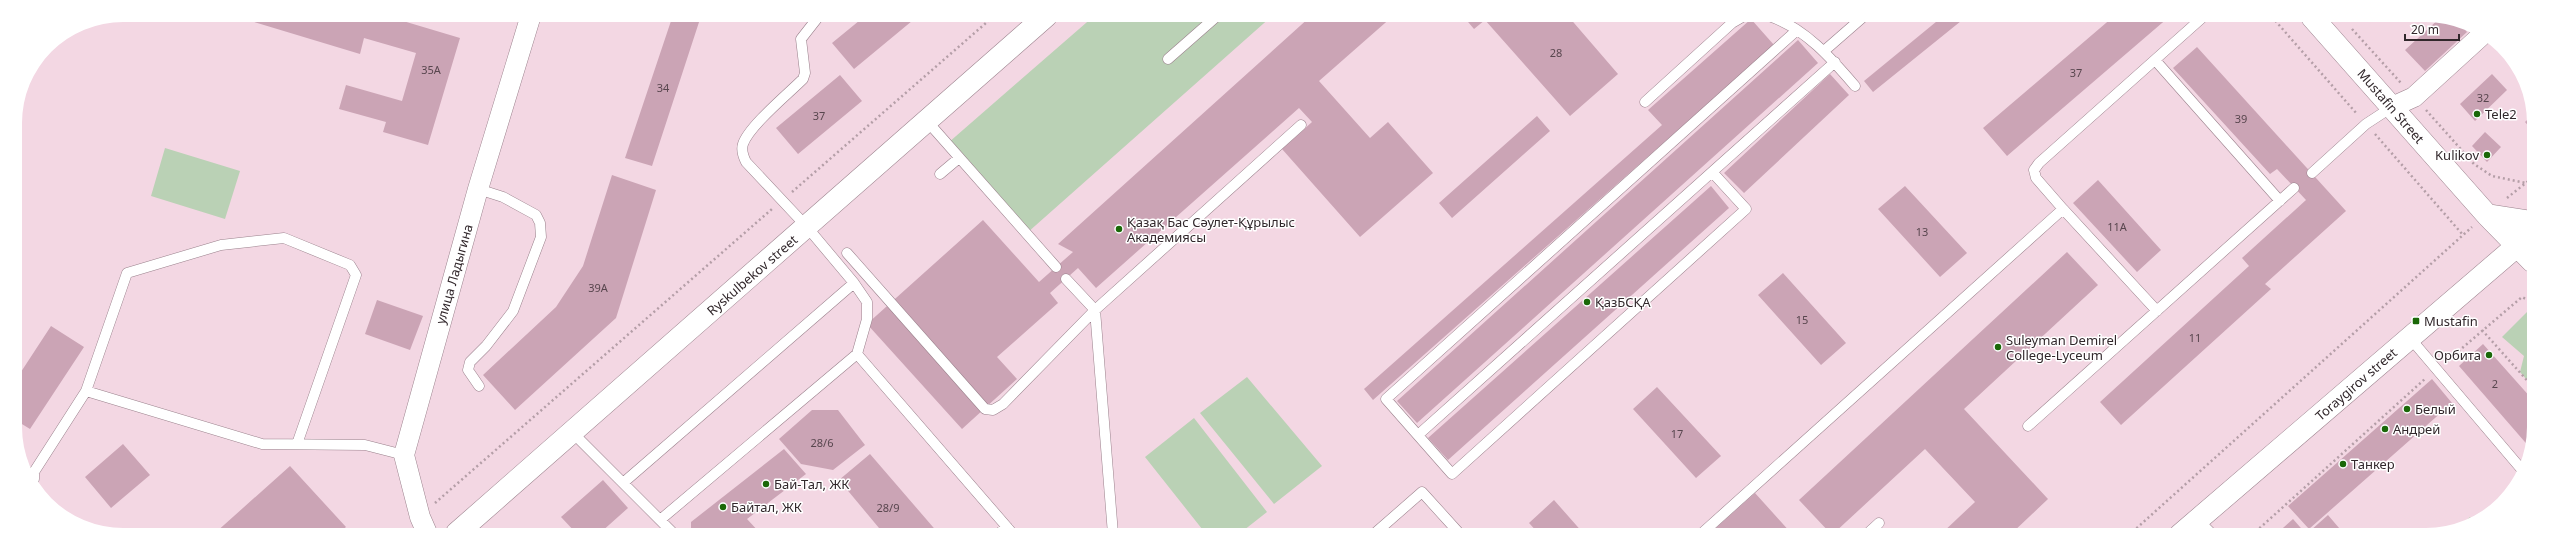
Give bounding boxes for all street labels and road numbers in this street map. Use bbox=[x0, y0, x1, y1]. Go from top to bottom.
street label: Mustafin Street bbox=[2354, 65, 2429, 147]
street label: улица Ладыгина bbox=[431, 222, 477, 326]
street label: Ryskulbekov street bbox=[703, 230, 801, 319]
street label: Toraygirov street bbox=[2311, 343, 2401, 424]

